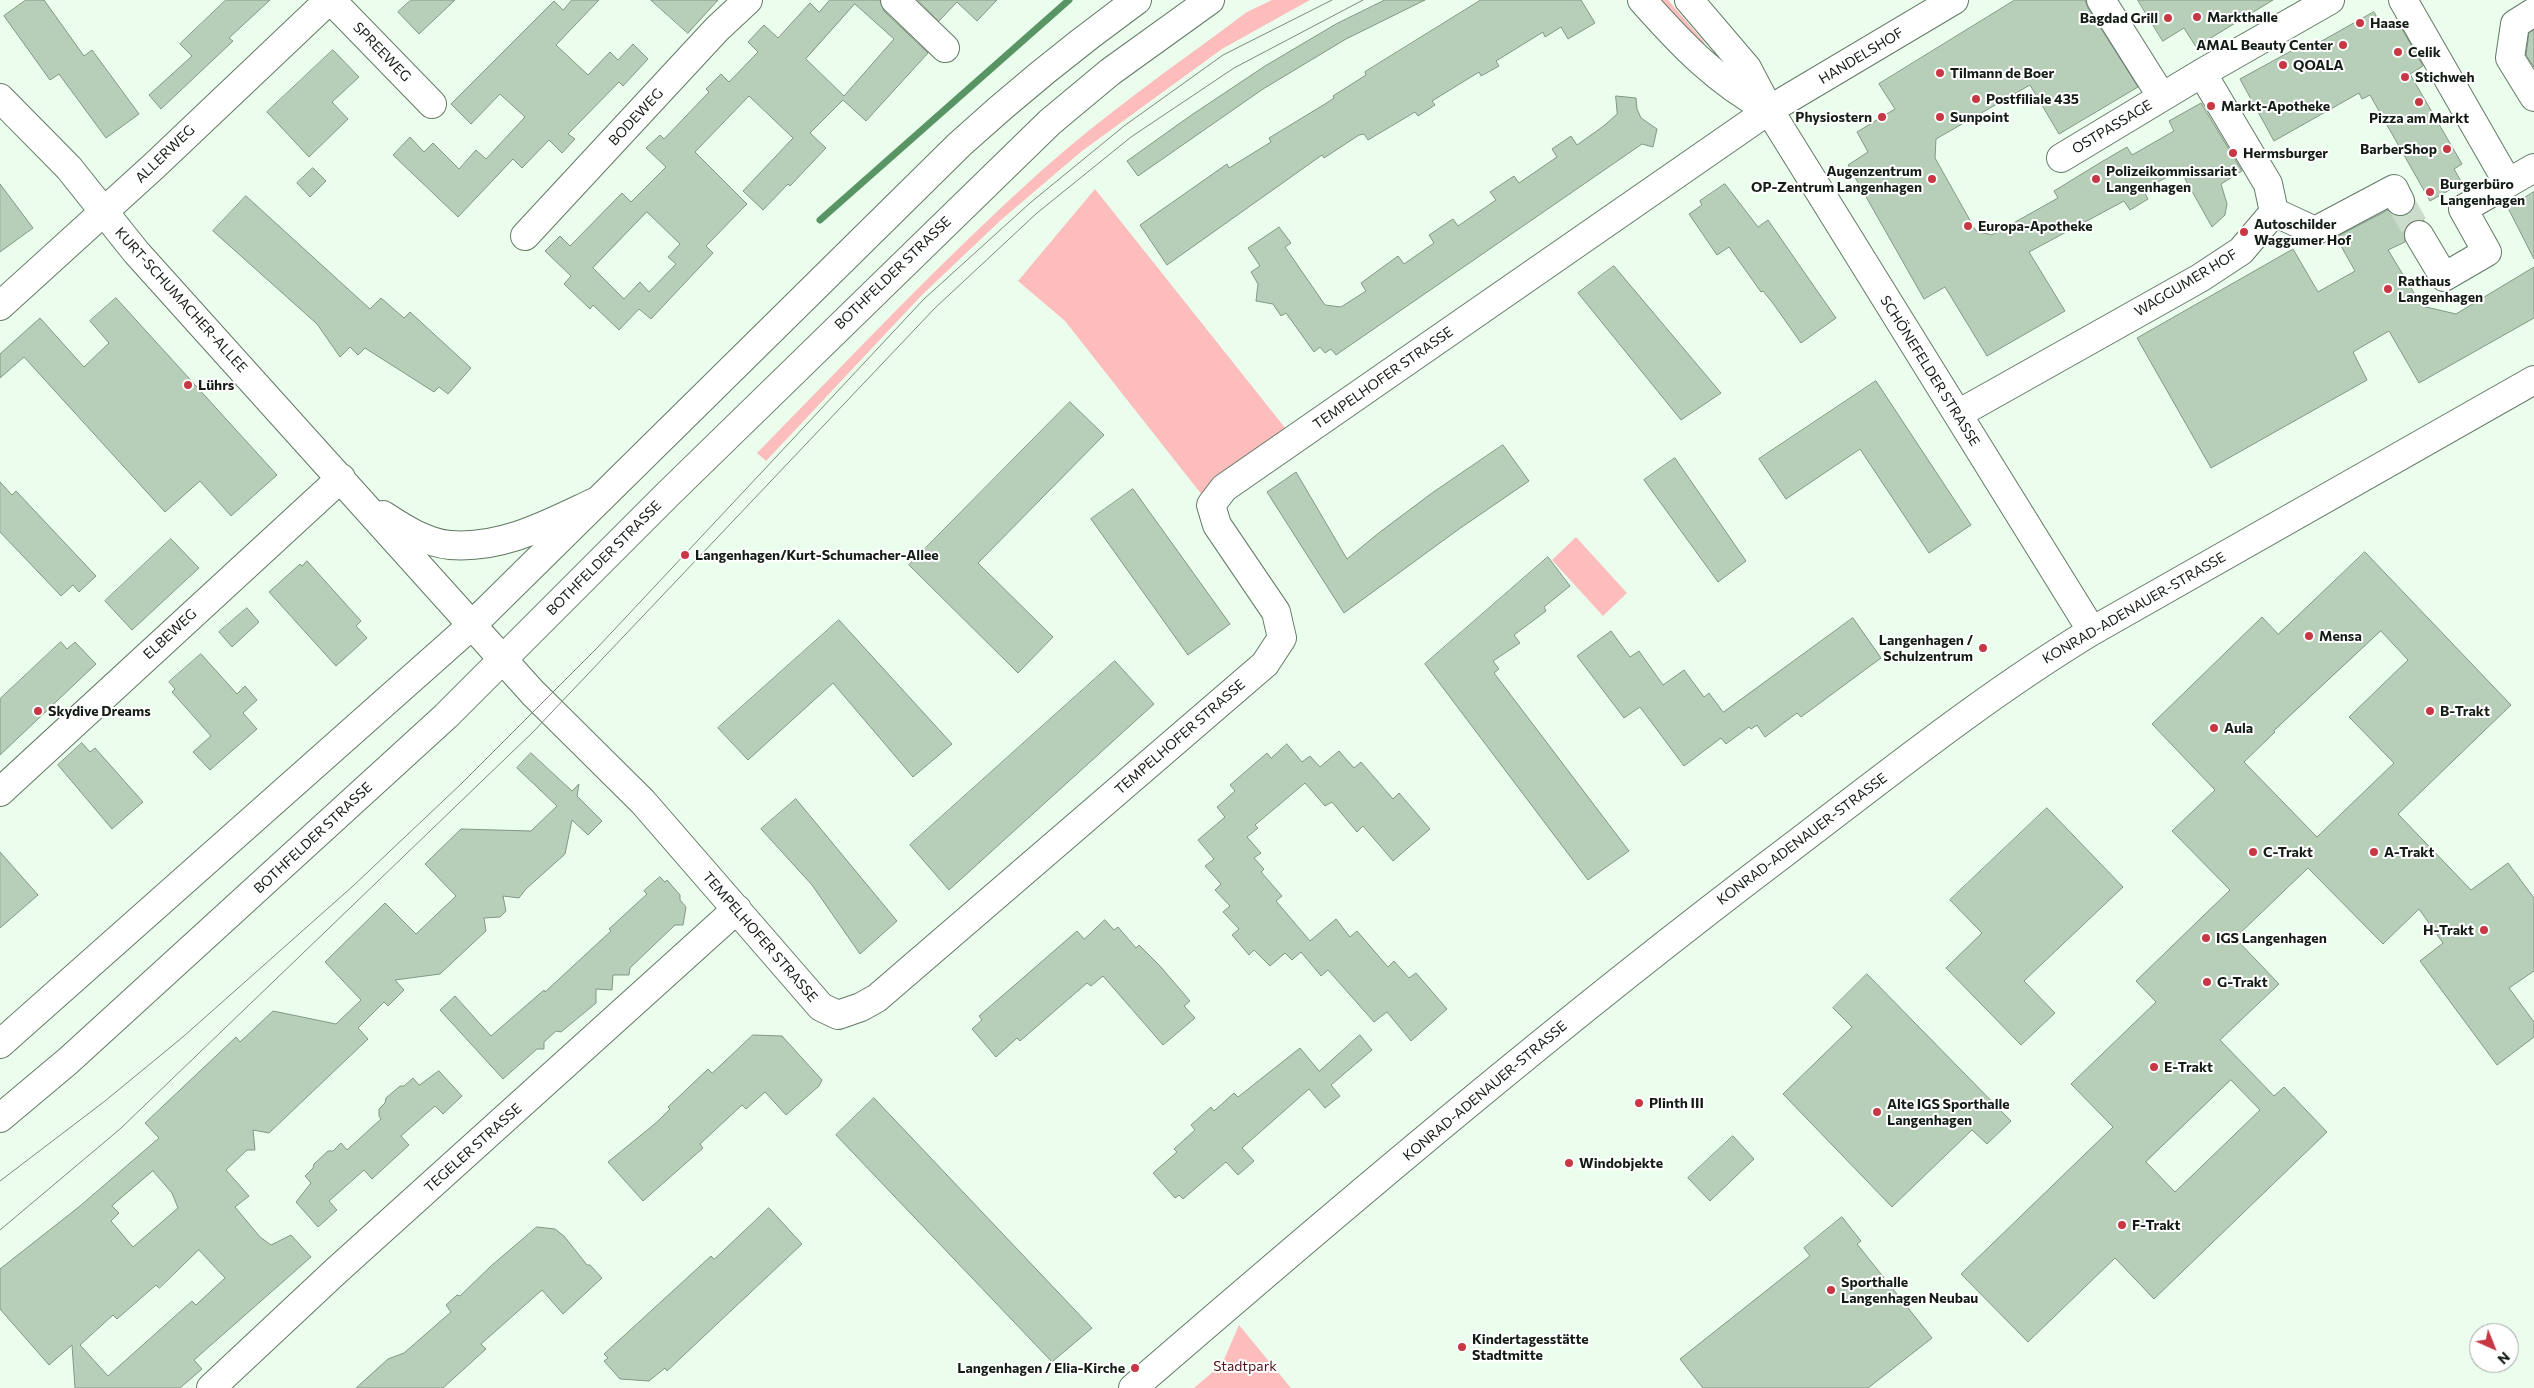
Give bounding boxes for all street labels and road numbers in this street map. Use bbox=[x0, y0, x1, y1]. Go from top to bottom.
street label: SPREEWEG bbox=[350, 19, 414, 85]
street label: HANDELSHOF bbox=[1816, 24, 1906, 88]
street label: BODEWEG bbox=[605, 85, 667, 149]
street label: OSTPASSAGE bbox=[2069, 97, 2155, 157]
street label: ALLERWEG bbox=[132, 122, 198, 186]
street label: BOTHFELDER STRASSE bbox=[831, 213, 955, 333]
street label: KURT-SCHUMACHER-ALLEE bbox=[111, 224, 251, 376]
street label: WAGGUMER HOF bbox=[2132, 246, 2240, 320]
street label: SCHÖNEFELDER STRASSE bbox=[1877, 293, 1983, 449]
street label: TEMPELHOFER STRASSE bbox=[1310, 323, 1456, 433]
street label: BOTHFELDER STRASSE bbox=[543, 497, 665, 619]
street label: KONRAD-ADENAUER-STRASSE bbox=[2039, 549, 2229, 667]
street label: ELBEWEG bbox=[140, 605, 200, 663]
street label: TEMPELHOFER STRASSE bbox=[1112, 676, 1248, 798]
street label: KONRAD-ADENAUER-STRASSE bbox=[1714, 770, 1890, 908]
street label: BOTHFELDER STRASSE bbox=[250, 779, 376, 897]
street label: TEMPELHOFER STRASSE bbox=[699, 869, 821, 1005]
street label: KONRAD-ADENAUER-STRASSE bbox=[1400, 1018, 1570, 1164]
street label: TEGELER STRASSE bbox=[421, 1100, 525, 1196]

